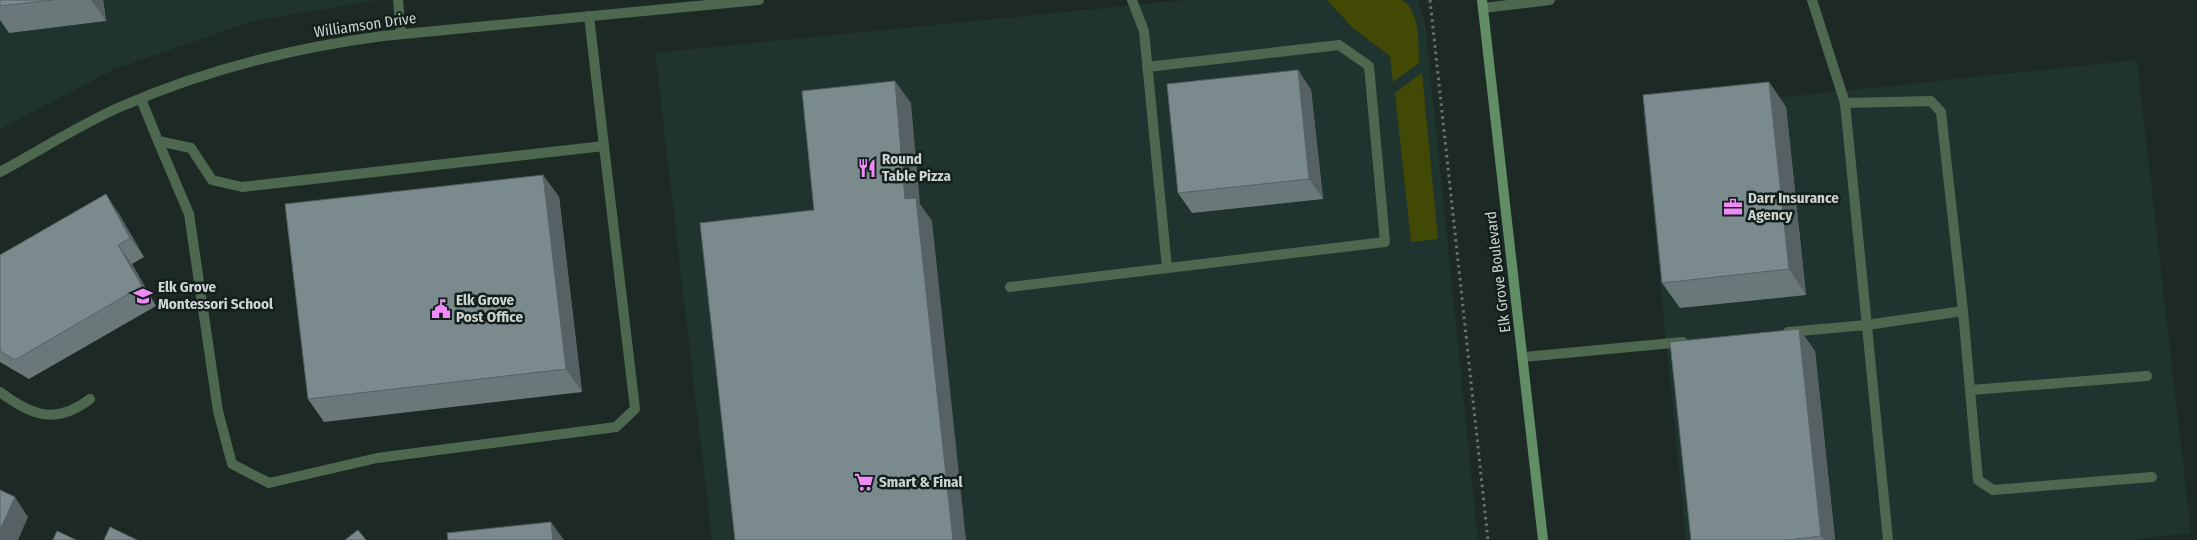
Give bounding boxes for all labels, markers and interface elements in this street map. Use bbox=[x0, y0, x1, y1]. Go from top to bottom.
street label: Williamson Drive bbox=[313, 9, 417, 41]
place label: Round Table Pizza bbox=[882, 150, 951, 185]
restaurant icon: Round Table Pizza bbox=[856, 157, 878, 179]
place label: Darr Insurance Agency bbox=[1747, 189, 1839, 224]
office icon: Darr Insurance Agency bbox=[1722, 196, 1744, 218]
street label: Elk Grove Boulevard bbox=[1482, 210, 1514, 334]
place label: Elk Grove Montessori School bbox=[158, 278, 274, 313]
school or university icon: Elk Grove Montessori School bbox=[132, 285, 154, 307]
place label: Elk Grove Post Office bbox=[456, 291, 524, 326]
public building icon: Elk Grove Post Office bbox=[430, 298, 452, 320]
supermarket icon: Smart & Final bbox=[853, 471, 875, 493]
place label: Smart & Final bbox=[879, 473, 963, 491]

